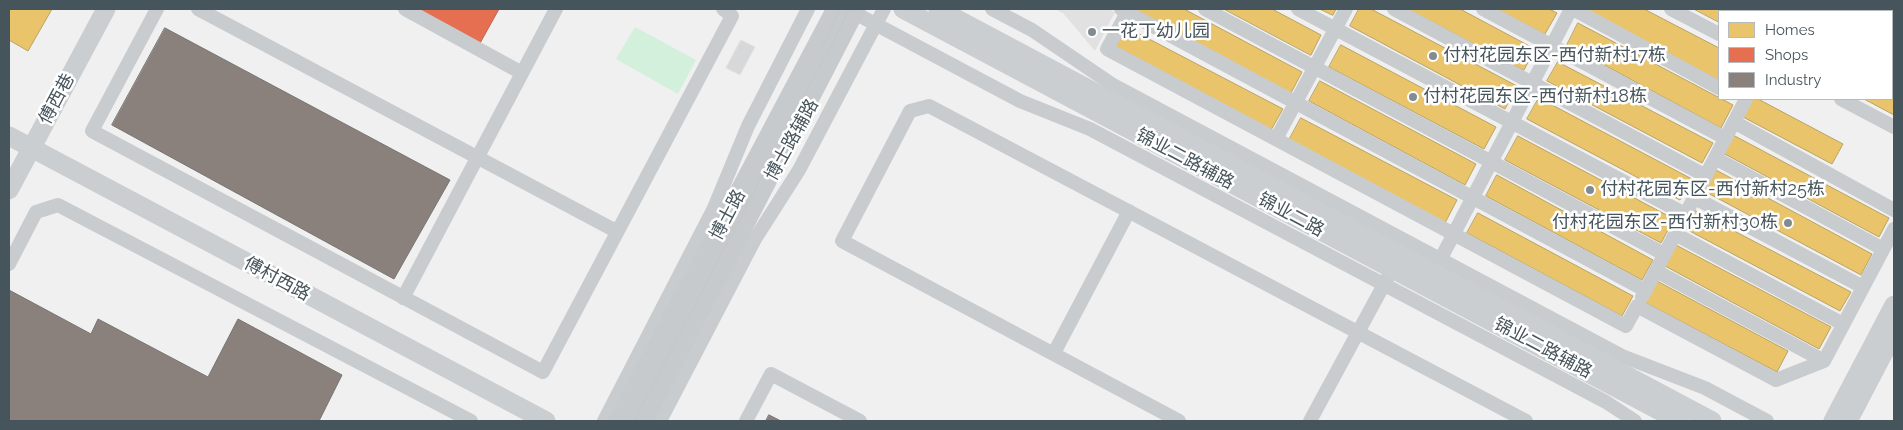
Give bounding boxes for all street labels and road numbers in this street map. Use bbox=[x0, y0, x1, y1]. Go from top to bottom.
street label: 傅西巷 bbox=[35, 70, 79, 128]
street label: 博士路辅路 bbox=[761, 95, 823, 185]
street label: 锦业二路辅路 bbox=[1132, 124, 1238, 194]
street label: 博士路 bbox=[706, 186, 750, 244]
street label: 锦业二路 bbox=[1254, 189, 1328, 241]
street label: 傅村西路 bbox=[240, 253, 314, 305]
street label: 锦业二路辅路 bbox=[1490, 313, 1596, 383]

